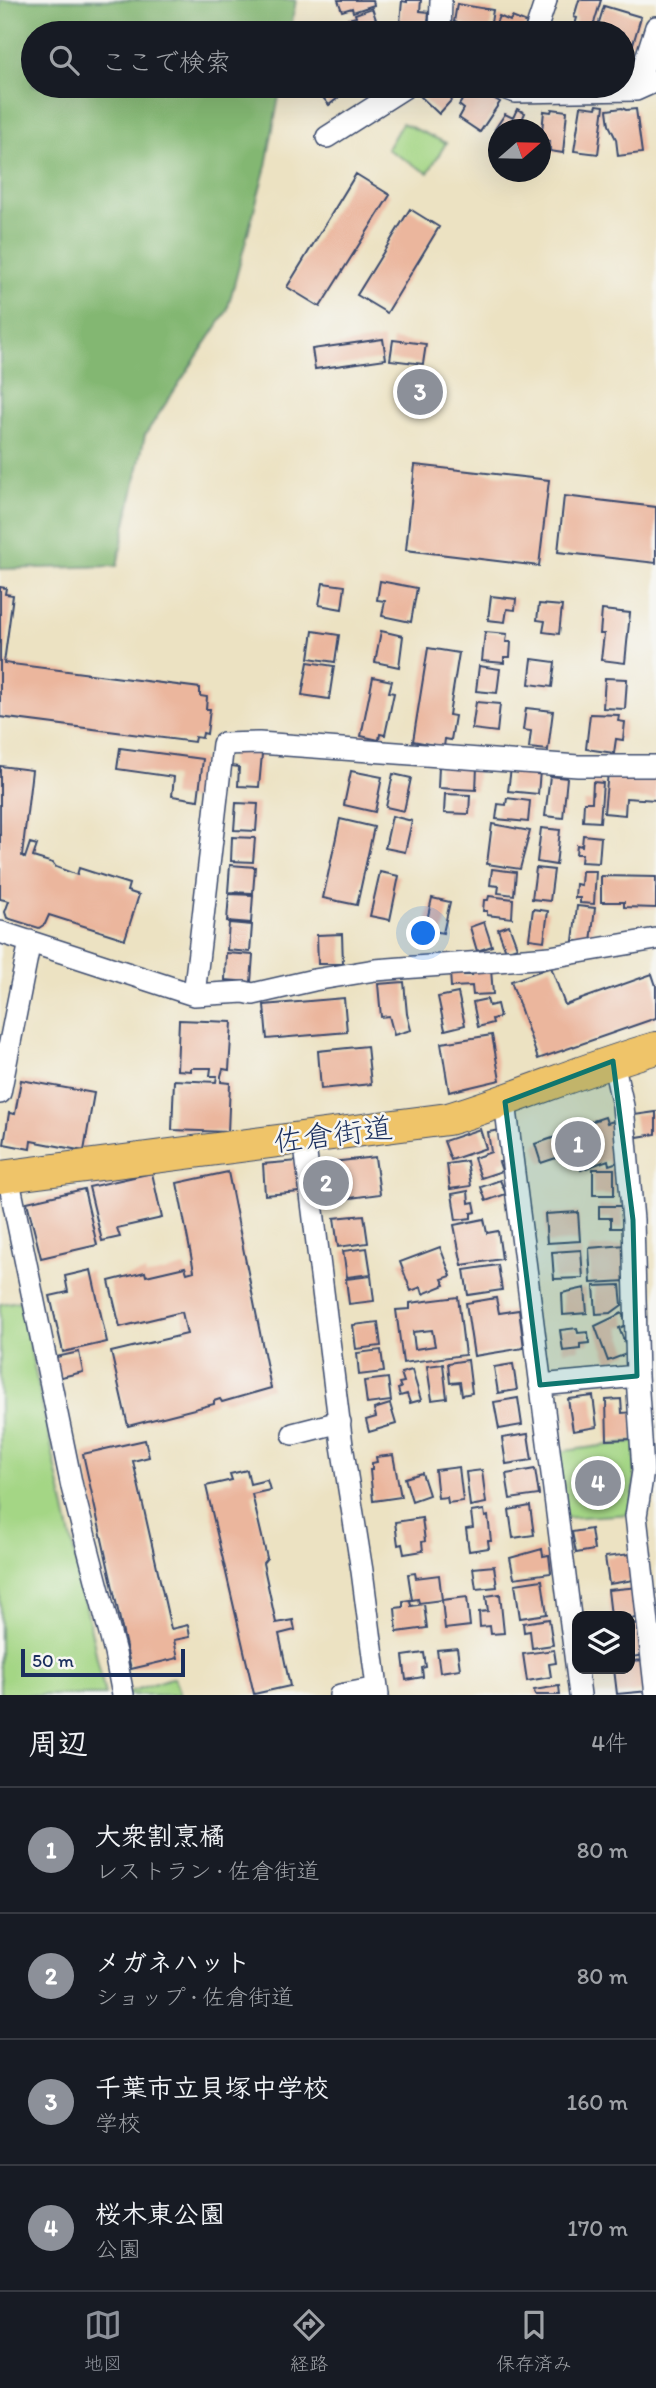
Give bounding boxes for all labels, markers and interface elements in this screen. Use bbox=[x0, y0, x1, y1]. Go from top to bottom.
search box bbox=[21, 21, 635, 98]
icon: search bbox=[45, 41, 83, 79]
text: ここで検索 bbox=[101, 46, 231, 78]
north arrow bbox=[488, 119, 551, 182]
pin: 3 bbox=[397, 366, 443, 418]
your location bbox=[406, 916, 440, 950]
street label: 佐倉街道 bbox=[271, 1108, 395, 1160]
pin: 1 bbox=[555, 1118, 601, 1170]
pin: 2 bbox=[303, 1157, 349, 1209]
pin: 4 bbox=[575, 1457, 621, 1509]
map controls bbox=[572, 1611, 635, 1674]
button: layers bbox=[572, 1611, 635, 1674]
scale bar bbox=[21, 1646, 186, 1678]
text: 50 m bbox=[32, 1649, 74, 1672]
text: 周辺 bbox=[28, 1725, 88, 1762]
text: 4件 bbox=[591, 1729, 628, 1757]
text: 大衆割烹橘 bbox=[95, 1820, 225, 1852]
text: 1 bbox=[46, 1836, 56, 1864]
text: 80 m bbox=[577, 1836, 628, 1864]
text: レストラン · 佐倉街道 bbox=[95, 1857, 320, 1885]
text: メガネハット bbox=[95, 1946, 251, 1978]
text: 2 bbox=[45, 1962, 57, 1990]
text: 80 m bbox=[577, 1962, 628, 1990]
text: ショップ · 佐倉街道 bbox=[95, 1983, 294, 2011]
text: 千葉市立貝塚中学校 bbox=[95, 2072, 329, 2104]
text: 3 bbox=[45, 2088, 57, 2116]
text: 160 m bbox=[566, 2088, 628, 2116]
text: 学校 bbox=[95, 2109, 141, 2137]
text: 桜木東公園 bbox=[95, 2198, 225, 2230]
text: 4 bbox=[44, 2214, 58, 2242]
text: 170 m bbox=[567, 2214, 628, 2242]
text: 公園 bbox=[95, 2235, 141, 2263]
tab: 地図 bbox=[84, 2306, 122, 2375]
tab: 経路 bbox=[290, 2306, 328, 2375]
tab: 保存済み bbox=[496, 2306, 572, 2375]

